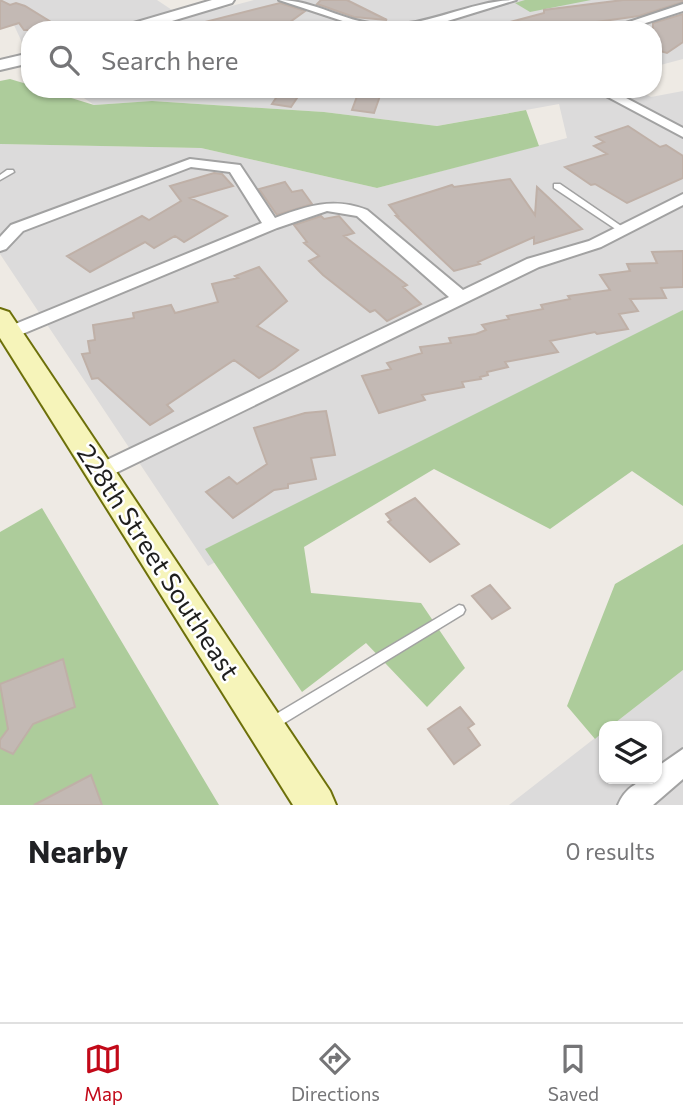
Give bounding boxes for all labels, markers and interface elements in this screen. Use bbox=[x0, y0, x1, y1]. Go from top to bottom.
search box bbox=[21, 21, 662, 98]
icon: search bbox=[45, 41, 83, 79]
text: Search here bbox=[101, 44, 239, 75]
street label: 228th Street Southeast bbox=[72, 438, 247, 685]
map controls bbox=[599, 721, 662, 784]
button: layers bbox=[599, 721, 662, 784]
text: Nearby bbox=[28, 832, 128, 869]
text: 0 results bbox=[566, 837, 655, 865]
tab: Map bbox=[84, 1040, 123, 1105]
tab: Directions bbox=[291, 1040, 380, 1105]
tab: Saved bbox=[548, 1040, 599, 1105]

